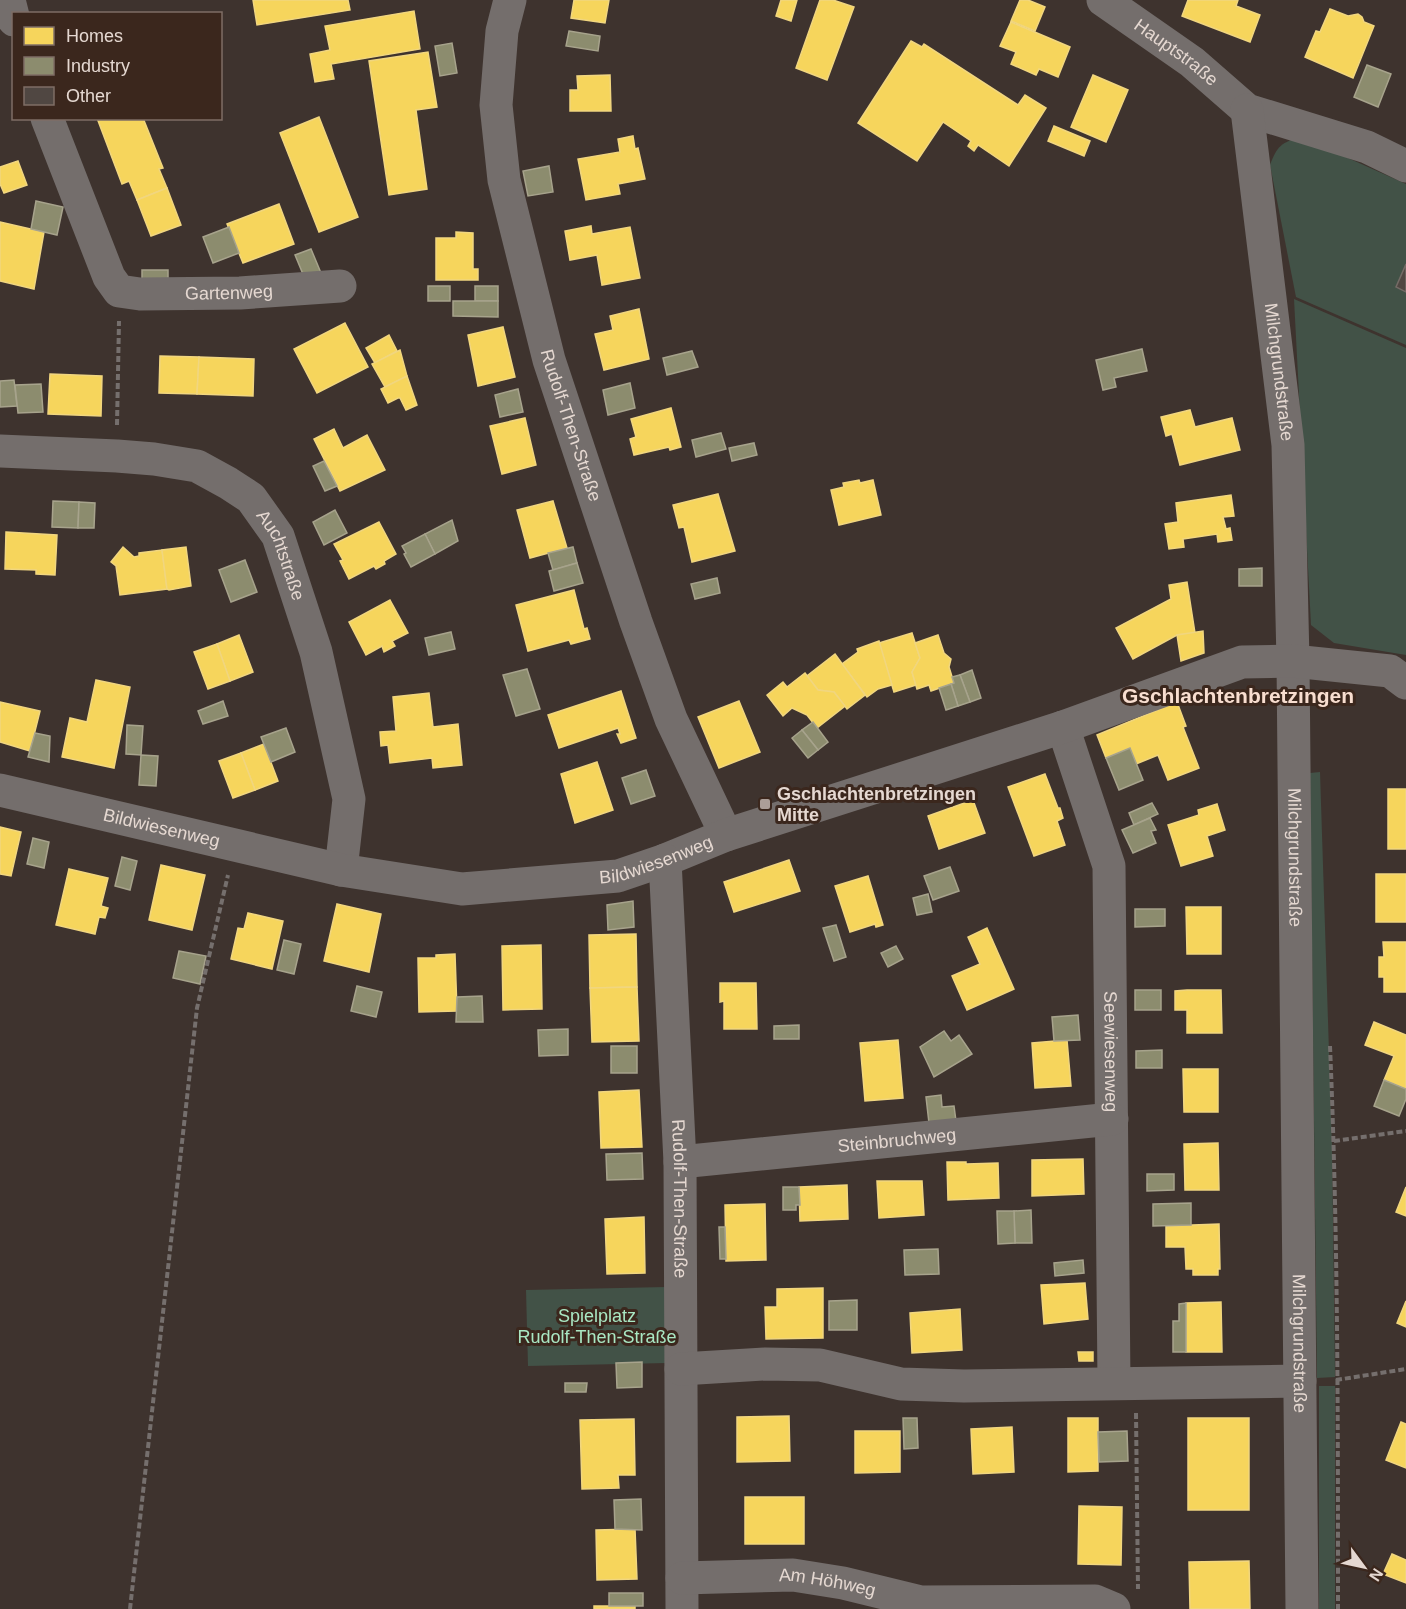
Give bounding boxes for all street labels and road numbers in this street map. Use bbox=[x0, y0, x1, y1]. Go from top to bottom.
street label: Hauptstraße bbox=[1130, 15, 1222, 90]
street label: Gartenweg bbox=[185, 281, 274, 304]
street label: Milchgrundstraße bbox=[1261, 302, 1297, 442]
street label: Rudolf-Then-Straße bbox=[537, 347, 605, 504]
street label: Auchtstraße bbox=[253, 506, 308, 603]
street label: Milchgrundstraße bbox=[1284, 788, 1306, 927]
street label: Bildwiesenweg bbox=[101, 805, 222, 851]
street label: Bildwiesenweg bbox=[598, 832, 716, 888]
street label: Seewiesenweg bbox=[1100, 991, 1121, 1112]
street label: Rudolf-Then-Straße bbox=[668, 1119, 691, 1278]
street label: Steinbruchweg bbox=[837, 1125, 957, 1156]
street label: Milchgrundstraße bbox=[1289, 1274, 1310, 1413]
street label: Am Höhweg bbox=[779, 1565, 878, 1601]

